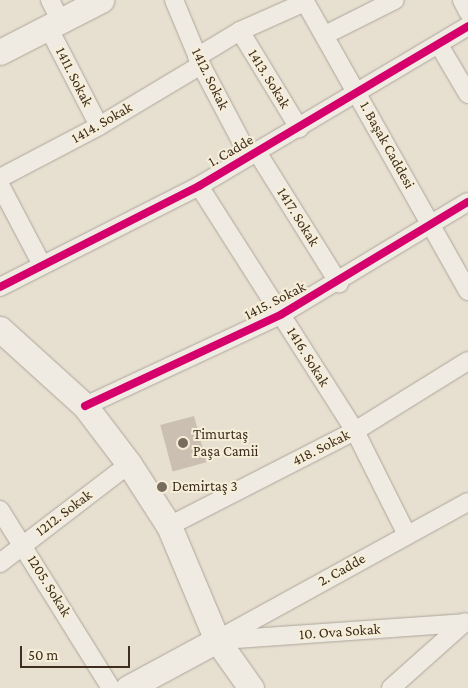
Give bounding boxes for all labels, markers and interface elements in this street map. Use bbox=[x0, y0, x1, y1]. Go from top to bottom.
street label: 1411. Sokak bbox=[51, 44, 97, 110]
street label: 1412. Sokak bbox=[187, 45, 233, 113]
street label: 1413. Sokak bbox=[244, 46, 294, 112]
street label: 1414. Sokak bbox=[68, 98, 136, 148]
street label: 1. Başak Caddesi bbox=[356, 98, 418, 192]
street label: 1. Cadde bbox=[205, 131, 257, 171]
street label: 1417. Sokak bbox=[273, 184, 323, 250]
street label: 1415. Sokak bbox=[241, 278, 309, 324]
street label: 1416. Sokak bbox=[283, 324, 333, 390]
place label: Timurtaş Paşa Camii bbox=[193, 425, 259, 460]
street label: 418. Sokak bbox=[289, 426, 353, 470]
marker: Timurtaş Paşa Camii bbox=[177, 437, 189, 449]
place label: Demirtaş 3 bbox=[172, 478, 238, 496]
marker: Demirtaş 3 bbox=[156, 481, 168, 493]
street label: 1212. Sokak bbox=[32, 486, 96, 540]
street label: 2. Cadde bbox=[315, 550, 369, 590]
street label: 1205. Sokak bbox=[23, 552, 75, 620]
street label: 10. Ova Sokak bbox=[299, 620, 381, 644]
scale bar bbox=[22, 636, 132, 668]
text: 50 m bbox=[28, 647, 58, 663]

